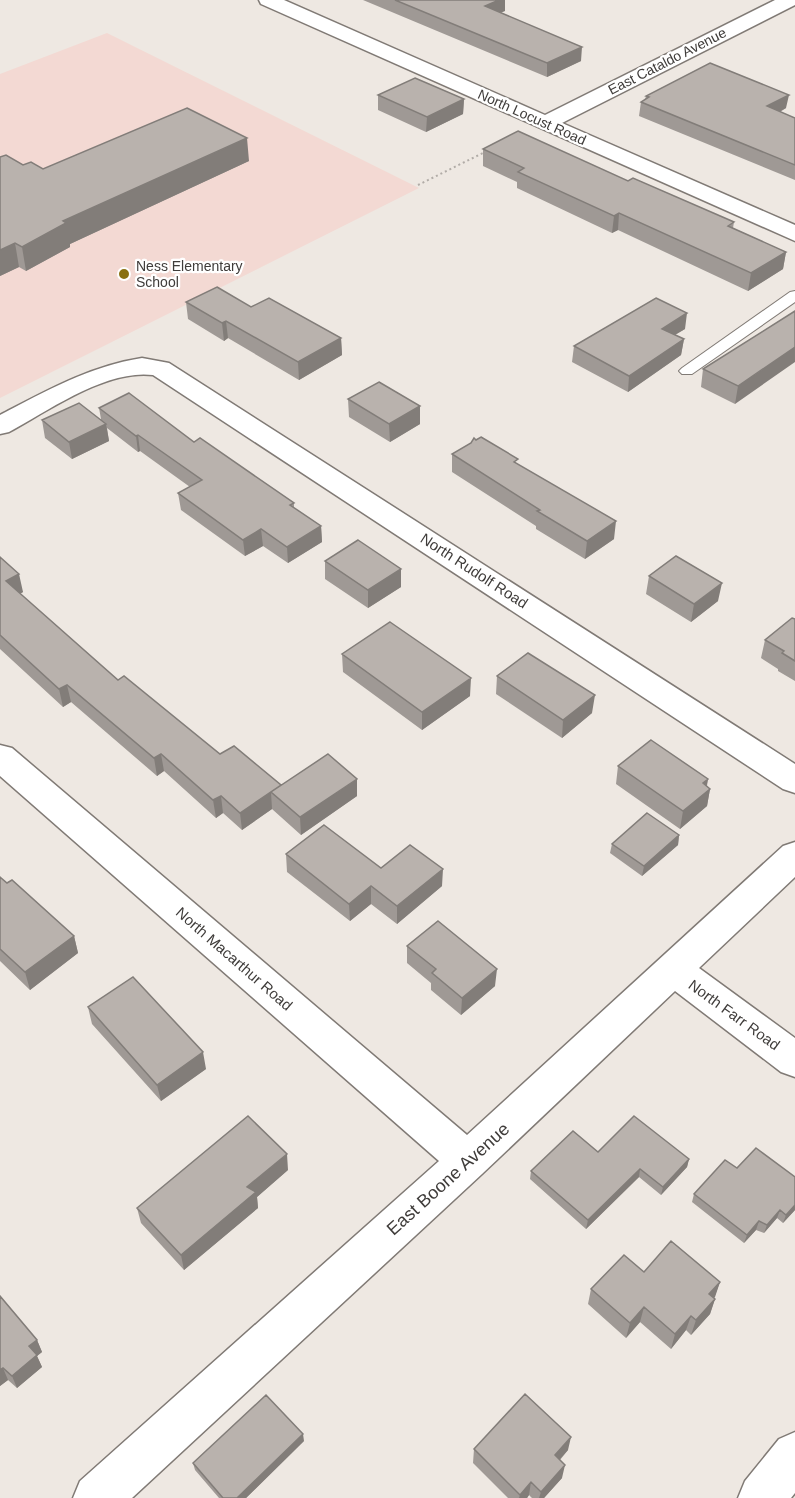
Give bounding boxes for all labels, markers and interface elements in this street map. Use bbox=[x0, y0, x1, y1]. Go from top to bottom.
street label: East Cataldo Avenue bbox=[605, 24, 729, 98]
street label: North Locust Road bbox=[475, 86, 589, 148]
place label: Ness Elementary School bbox=[136, 258, 243, 290]
marker: Ness Elementary School bbox=[117, 267, 131, 281]
street label: North Rudolf Road bbox=[418, 530, 531, 612]
street label: North Macarthur Road bbox=[173, 904, 296, 1014]
street label: North Farr Road bbox=[685, 976, 783, 1053]
street label: East Boone Avenue bbox=[383, 1119, 513, 1239]

